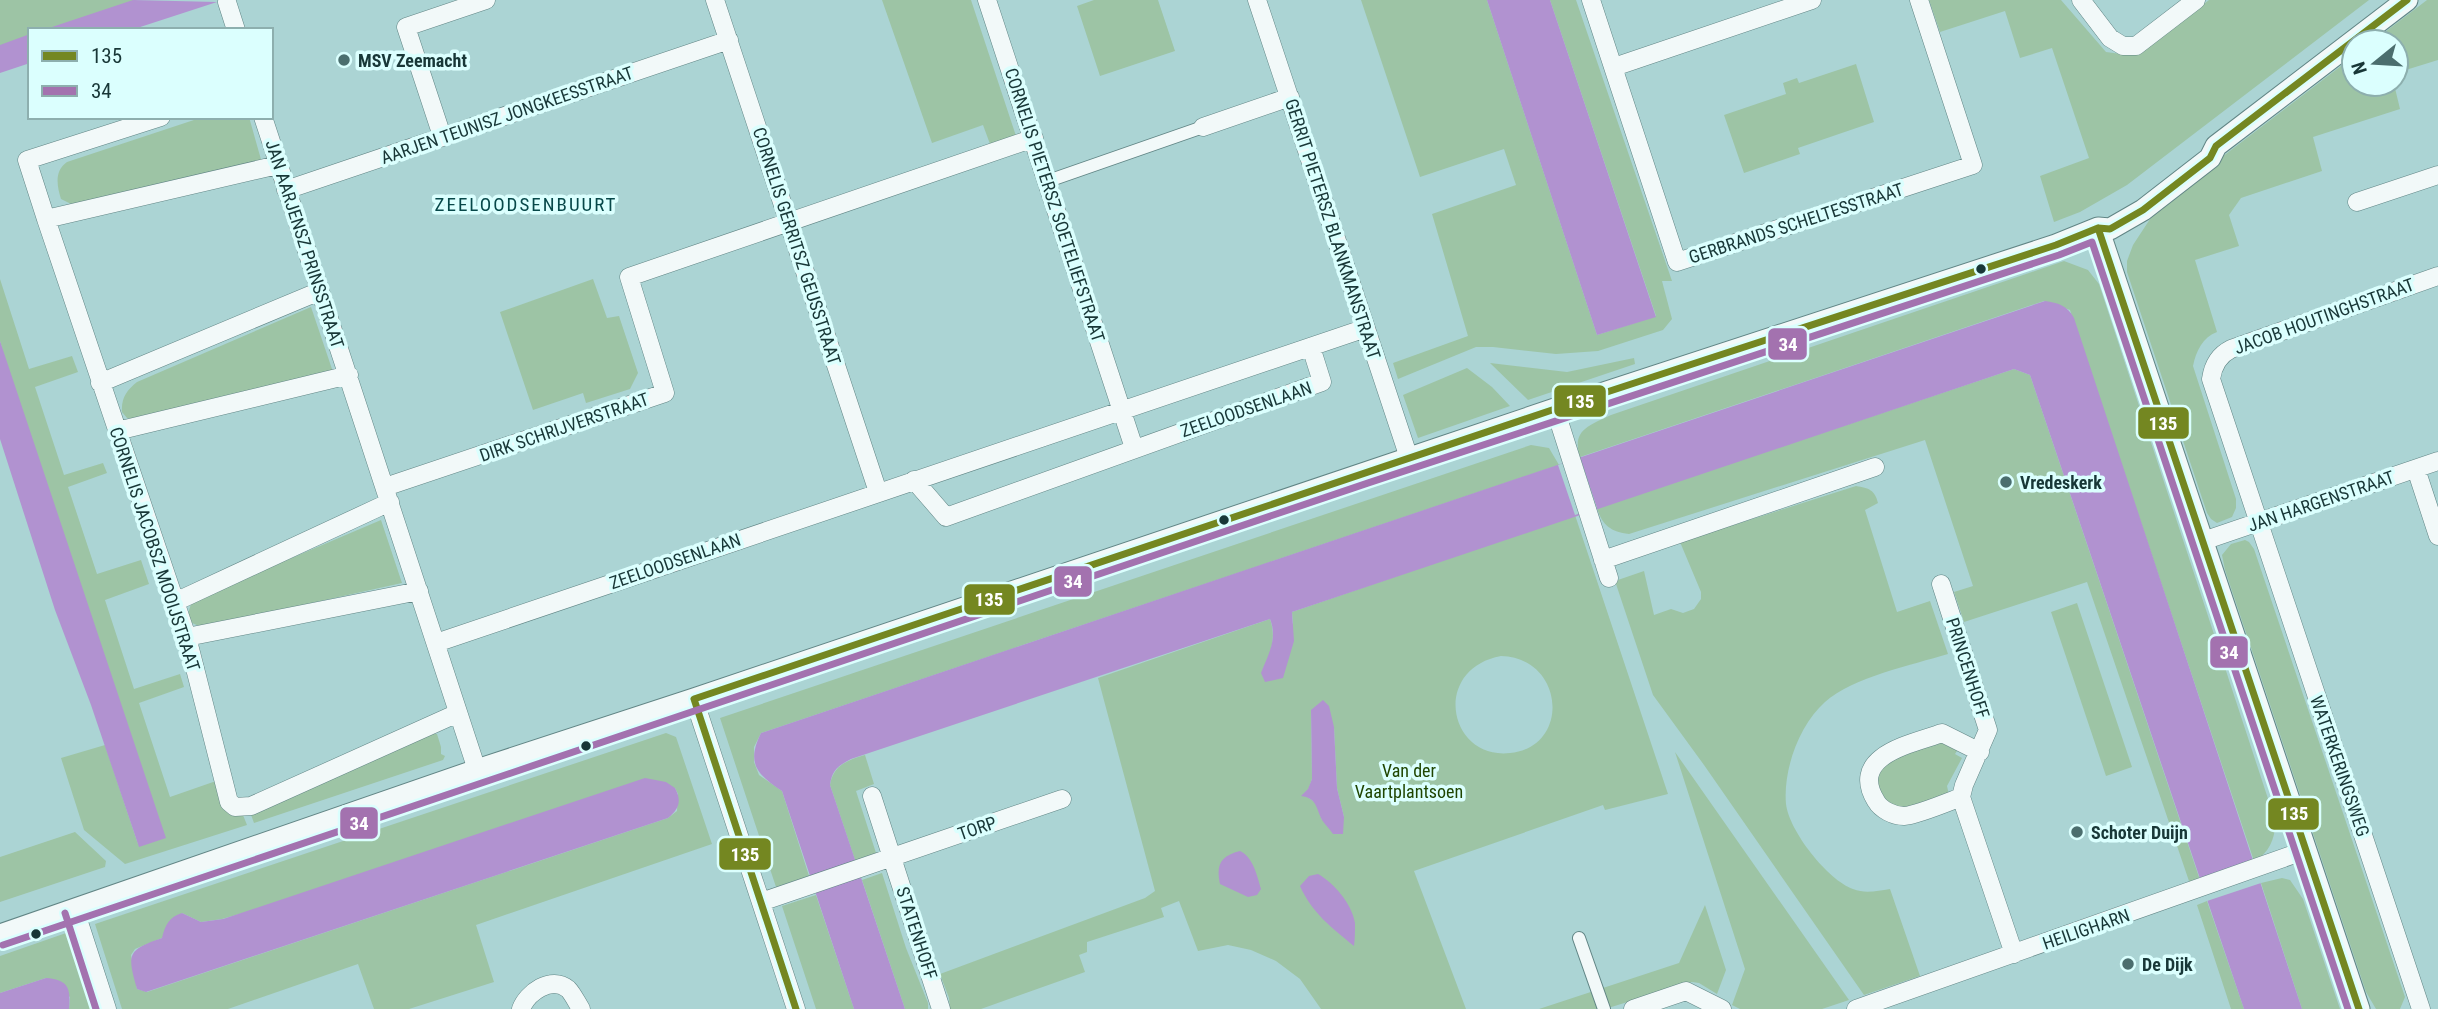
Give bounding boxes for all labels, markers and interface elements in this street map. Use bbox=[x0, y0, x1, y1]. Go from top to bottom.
legend bbox=[28, 28, 273, 119]
north arrow bbox=[2340, 28, 2410, 98]
text: 135 bbox=[91, 44, 122, 68]
place label: MSV Zeemacht bbox=[358, 50, 467, 71]
marker: MSV Zeemacht bbox=[336, 52, 352, 68]
text: N bbox=[2347, 59, 2372, 77]
street label: AARJEN TEUNISZ JONGKEESSTRAAT bbox=[378, 62, 636, 168]
street label: CORNELIS PIETERSZ SOETELIEFSTRAAT bbox=[1001, 65, 1109, 345]
text: 34 bbox=[91, 79, 112, 103]
street label: GERRIT PIETERSZ BLANKMANSTRAAT bbox=[1281, 96, 1385, 362]
street label: CORNELIS GERRITSZ GEUSSTRAAT bbox=[749, 125, 845, 367]
street label: JAN AARJENSZ PRINSSTRAAT bbox=[261, 137, 349, 351]
street label: GERBRANDS SCHELTESSTRAAT bbox=[1686, 178, 1906, 268]
district label: ZEELOODSENBUURT bbox=[435, 193, 617, 216]
unlabelled marker bbox=[1974, 262, 1988, 276]
street label: JACOB HOUTINGHSTRAAT bbox=[2231, 274, 2417, 358]
line badge: 34 bbox=[1767, 327, 1808, 361]
text: 34 bbox=[1778, 333, 1798, 356]
street label: ZEELOODSENLAAN bbox=[1178, 377, 1314, 441]
line badge: 135 bbox=[1553, 384, 1607, 418]
street label: DIRK SCHRIJVERSTRAAT bbox=[477, 388, 651, 466]
text: 135 bbox=[1566, 390, 1594, 413]
line badge: 135 bbox=[2137, 406, 2190, 440]
text: 135 bbox=[2149, 412, 2177, 435]
street label: CORNELIS JACOBSZ MOOIJSTRAAT bbox=[106, 424, 204, 674]
street label: JAN HARGENSTRAAT bbox=[2245, 466, 2397, 536]
place label: Vredeskerk bbox=[2020, 472, 2102, 493]
marker: Vredeskerk bbox=[1998, 474, 2014, 490]
unlabelled marker bbox=[1217, 513, 1231, 527]
street label: ZEELOODSENLAAN bbox=[607, 529, 743, 593]
line badge: 34 bbox=[1053, 565, 1093, 598]
text: 34 bbox=[1063, 570, 1083, 593]
line badge: 135 bbox=[963, 583, 1016, 616]
text: 135 bbox=[975, 588, 1003, 611]
street label: PRINCENHOFF bbox=[1942, 615, 1994, 721]
line badge: 34 bbox=[2209, 635, 2249, 669]
text: 34 bbox=[2219, 641, 2239, 664]
street label: WATERKERINGSWEG bbox=[2306, 693, 2374, 839]
unlabelled marker bbox=[579, 739, 593, 753]
park label: Van der Vaartplantsoen bbox=[1355, 760, 1463, 802]
line badge: 135 bbox=[2267, 797, 2320, 831]
text: 135 bbox=[2280, 802, 2308, 825]
line badge: 34 bbox=[339, 806, 379, 840]
text: 34 bbox=[349, 812, 369, 835]
street label: TORP bbox=[955, 812, 999, 844]
place label: Schoter Duijn bbox=[2091, 822, 2188, 843]
marker: Schoter Duijn bbox=[2069, 824, 2085, 840]
line badge: 135 bbox=[718, 837, 772, 871]
text: 135 bbox=[731, 843, 759, 866]
street label: STATENHOFF bbox=[892, 884, 942, 982]
street label: HEILIGHARN bbox=[2040, 904, 2132, 954]
unlabelled marker bbox=[29, 927, 43, 941]
place label: De Dijk bbox=[2142, 954, 2193, 975]
marker: De Dijk bbox=[2120, 956, 2136, 972]

